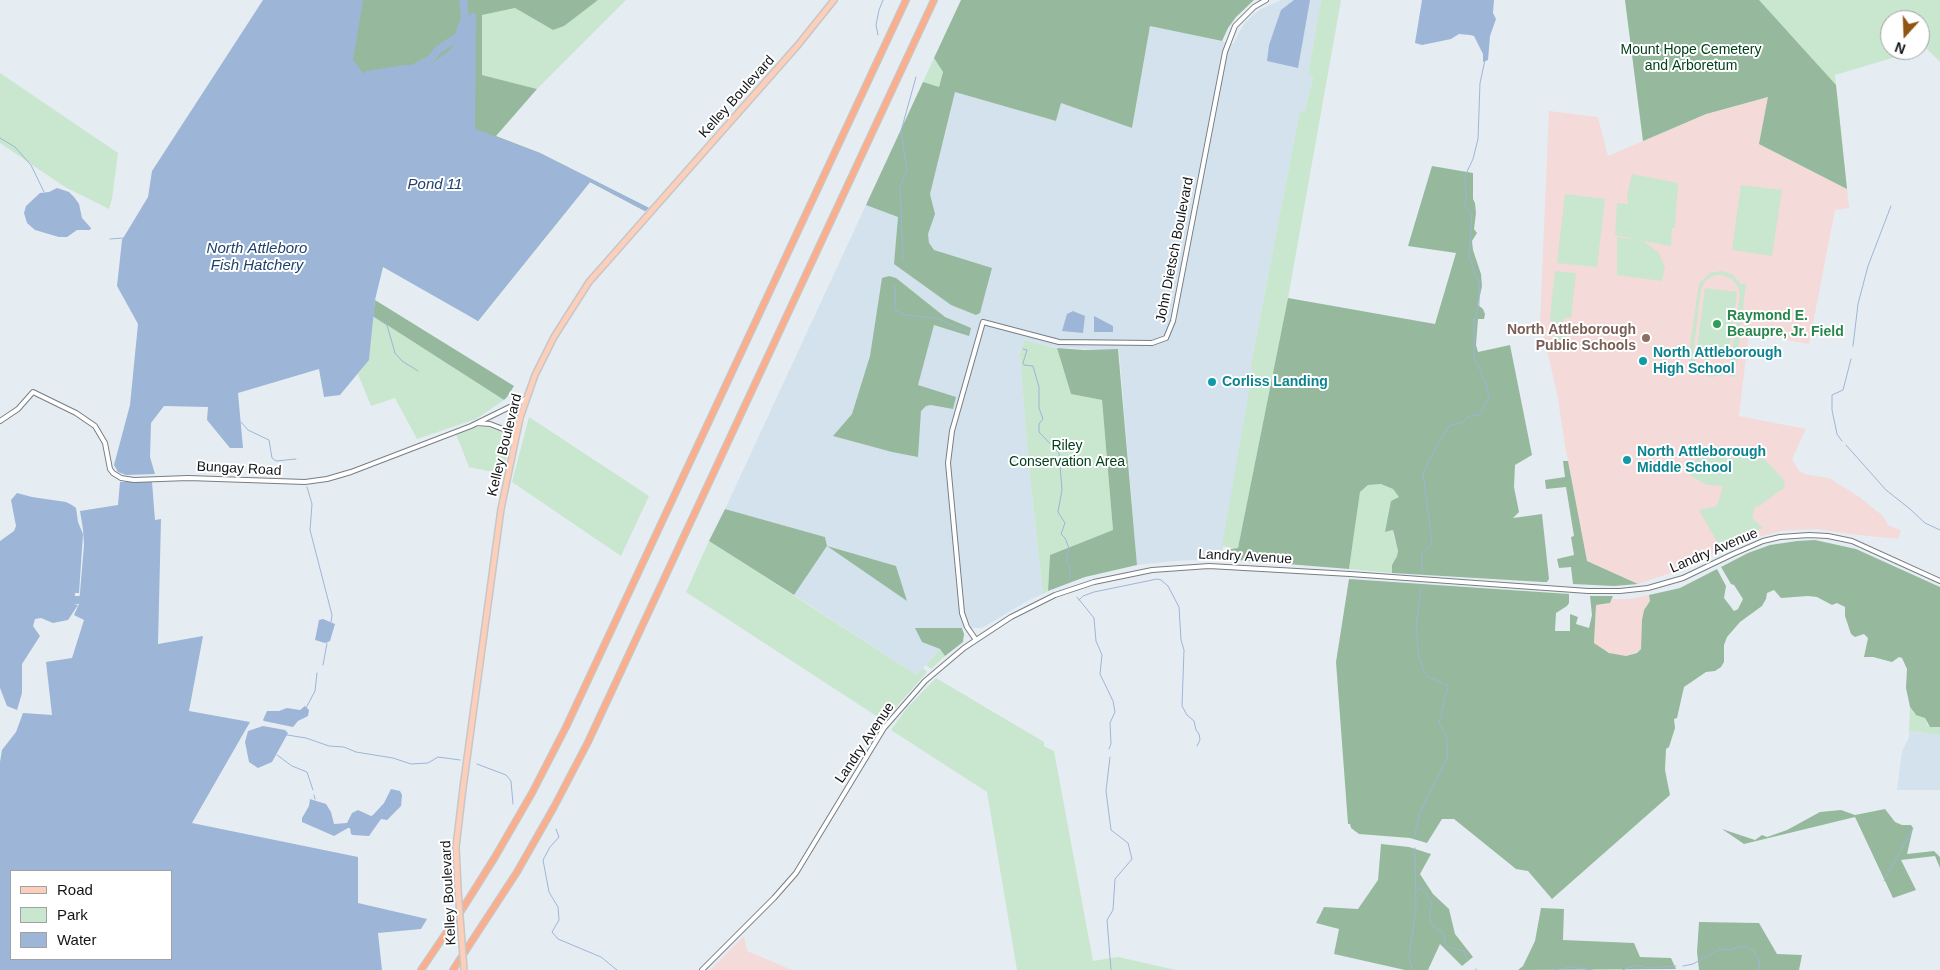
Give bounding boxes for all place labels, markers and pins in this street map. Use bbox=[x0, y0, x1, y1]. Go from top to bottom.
place label: Raymond E. Beaupre, Jr. Field bbox=[1727, 308, 1844, 341]
marker: Raymond E. Beaupre, Jr. Field bbox=[1711, 318, 1723, 330]
place label: North Attleborough Public Schools bbox=[1507, 322, 1636, 354]
marker: North Attleborough Public Schools bbox=[1640, 332, 1652, 344]
place label: North Attleborough High School bbox=[1653, 345, 1782, 378]
marker: North Attleborough High School bbox=[1637, 355, 1649, 367]
place label: Corliss Landing bbox=[1222, 374, 1328, 390]
marker: Corliss Landing bbox=[1206, 376, 1218, 388]
place label: North Attleborough Middle School bbox=[1637, 444, 1766, 477]
marker: North Attleborough Middle School bbox=[1621, 454, 1633, 466]

